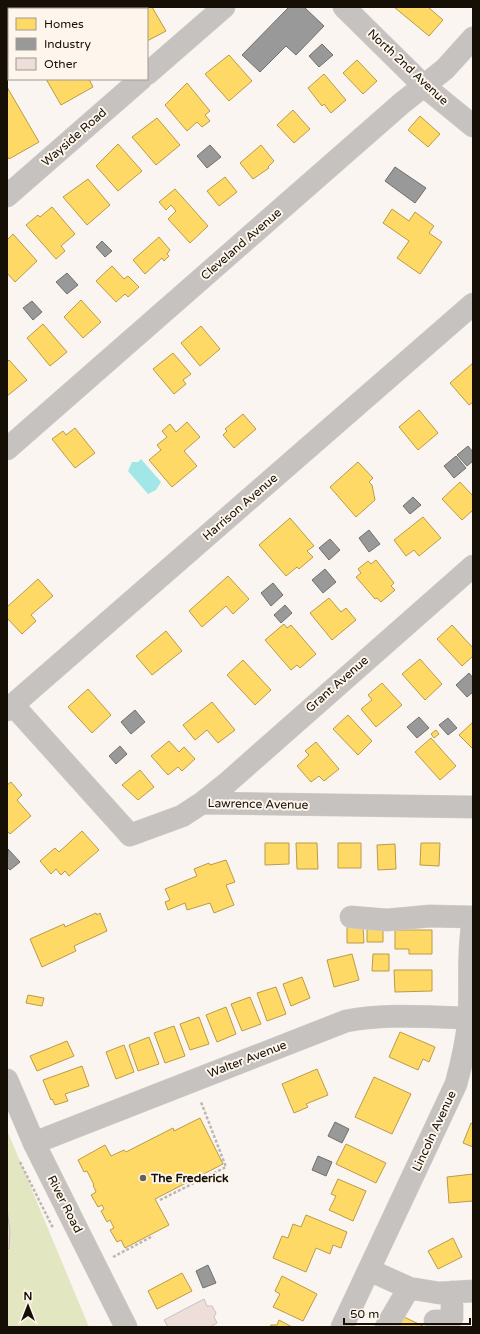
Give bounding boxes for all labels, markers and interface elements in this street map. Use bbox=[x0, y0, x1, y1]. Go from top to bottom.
legend bbox=[8, 8, 148, 80]
text: Homes bbox=[44, 17, 84, 31]
street label: North 2nd Avenue bbox=[365, 26, 451, 108]
text: Industry bbox=[44, 37, 91, 51]
text: Other bbox=[44, 57, 77, 71]
street label: Wayside Road bbox=[39, 105, 109, 169]
street label: Cleveland Avenue bbox=[198, 205, 284, 283]
street label: Harrison Avenue bbox=[200, 471, 280, 543]
street label: Grant Avenue bbox=[303, 653, 371, 715]
street label: Lawrence Avenue bbox=[207, 796, 309, 812]
street label: Walter Avenue bbox=[206, 1037, 289, 1080]
street label: Lincoln Avenue bbox=[409, 1088, 459, 1173]
place label: The Frederick bbox=[150, 1171, 229, 1185]
street label: River Road bbox=[45, 1173, 85, 1235]
marker: The Frederick bbox=[138, 1173, 148, 1183]
north arrow bbox=[8, 1286, 48, 1326]
text: N bbox=[24, 1290, 32, 1303]
scale bar bbox=[344, 1300, 470, 1326]
text: 50 m bbox=[350, 1307, 379, 1321]

